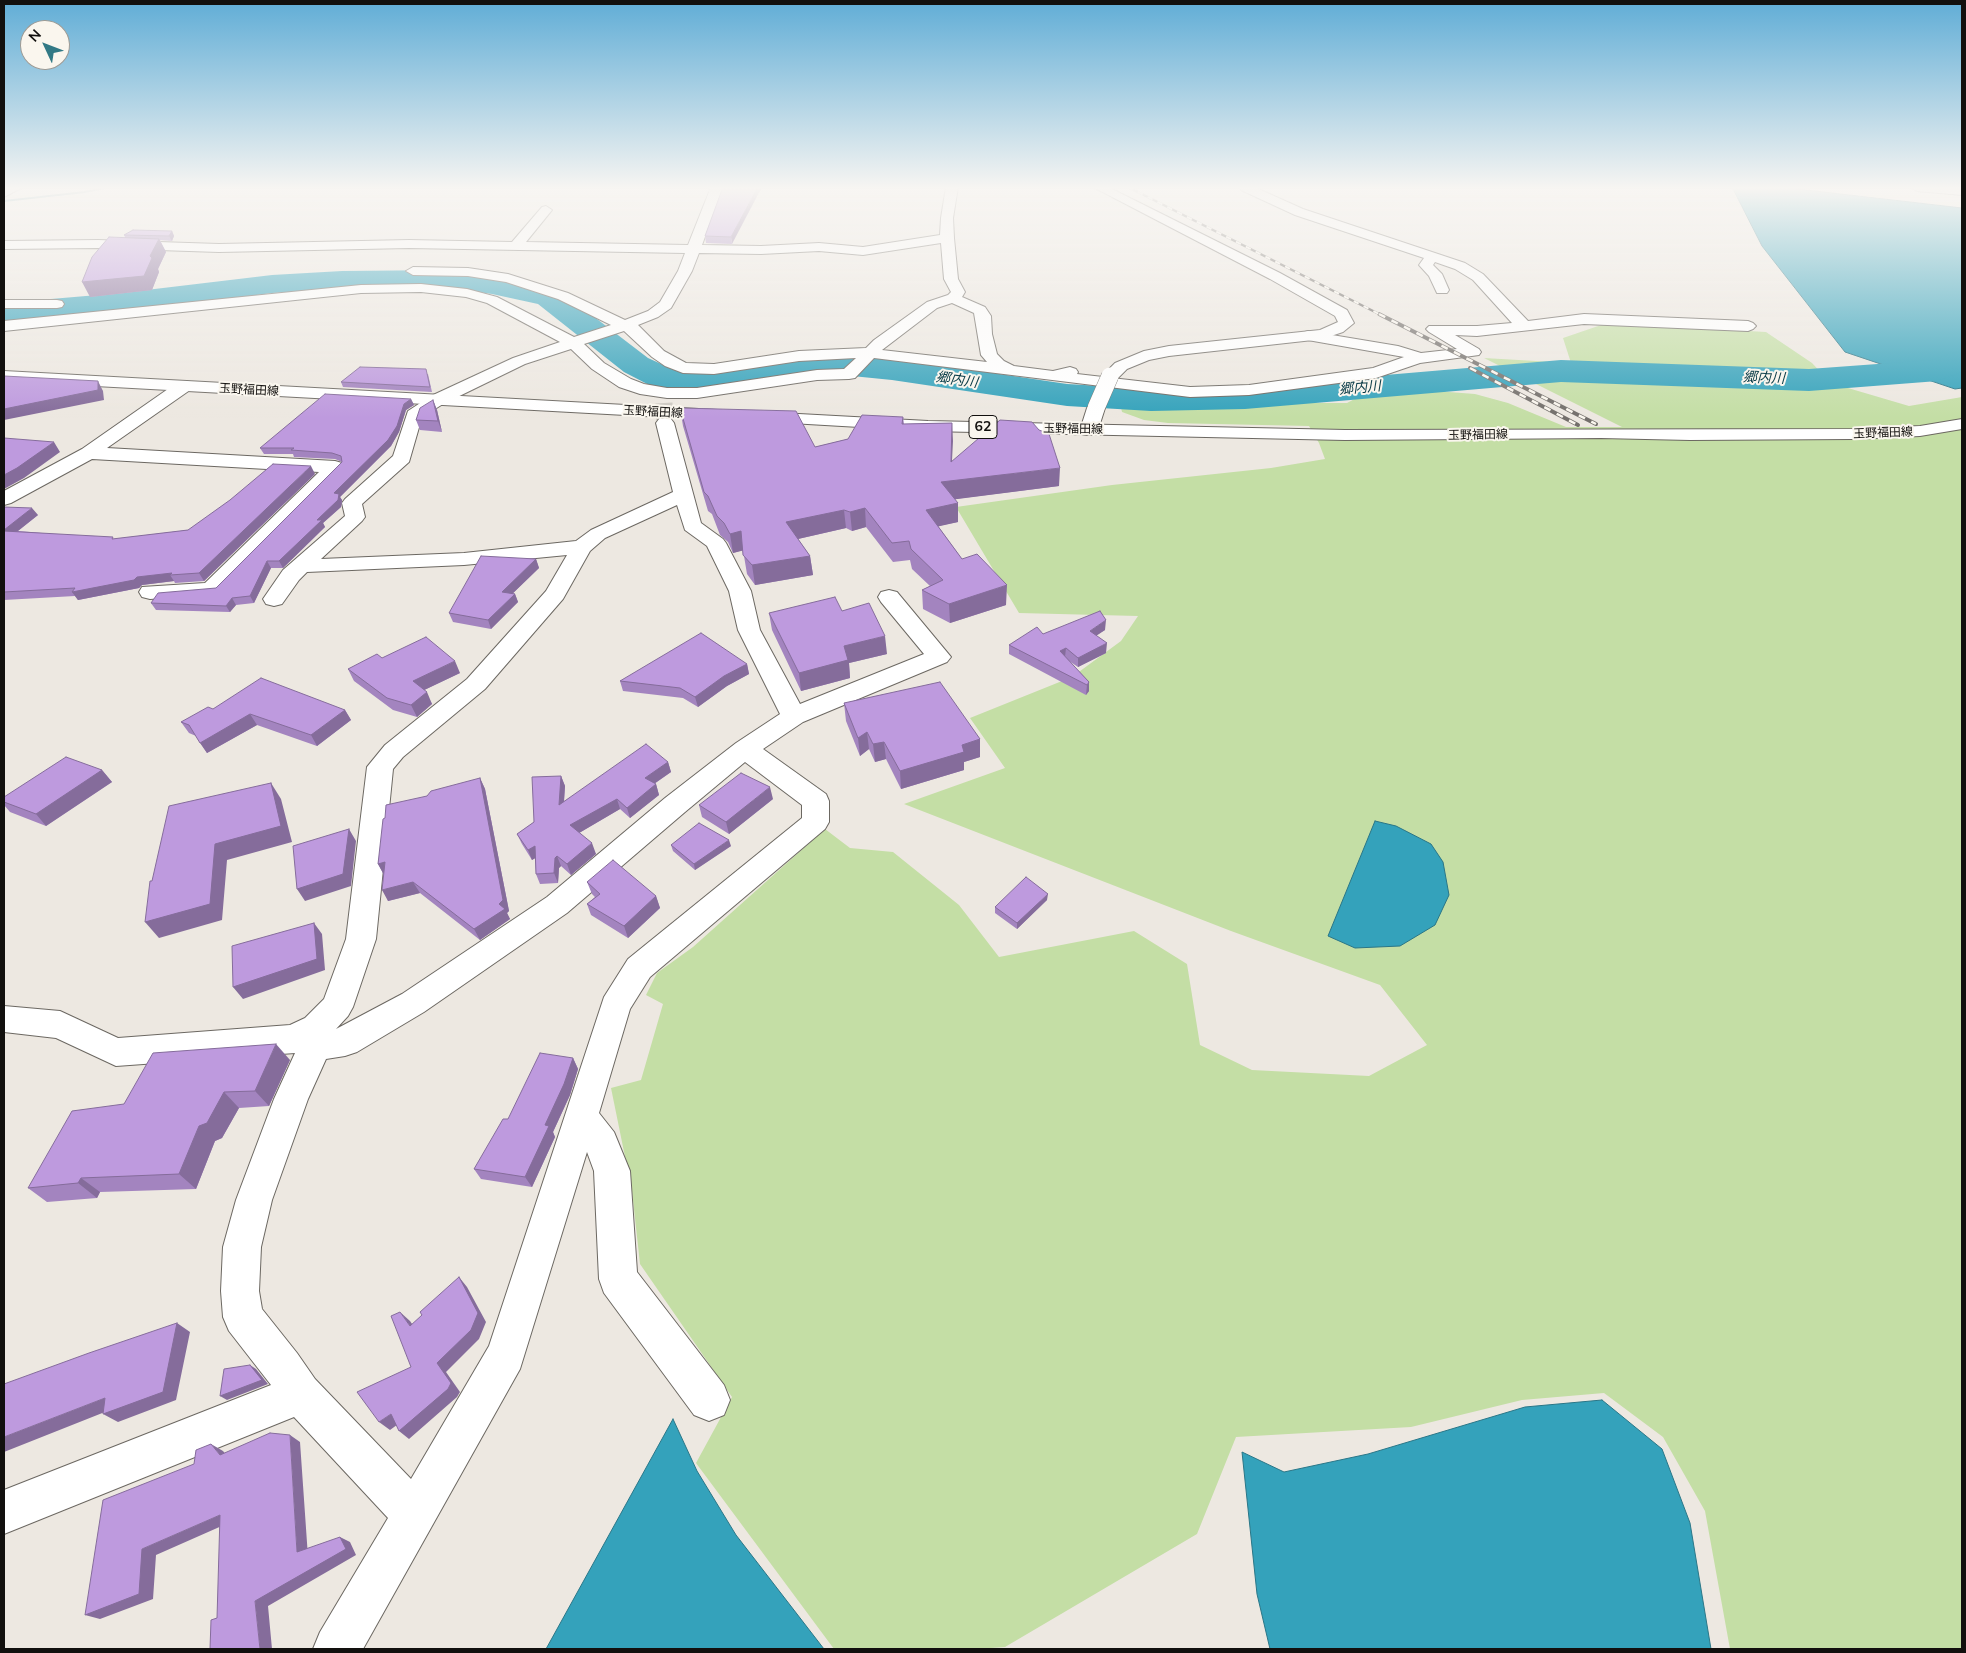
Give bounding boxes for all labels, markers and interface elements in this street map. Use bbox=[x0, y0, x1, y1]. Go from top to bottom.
north arrow bbox=[20, 20, 70, 70]
text: N bbox=[25, 25, 45, 45]
water label: 郷内川 bbox=[935, 369, 979, 391]
water label: 郷内川 bbox=[1743, 369, 1785, 387]
water label: 郷内川 bbox=[1338, 378, 1382, 398]
street label: 玉野福田線 bbox=[219, 381, 279, 399]
street label: 玉野福田線 bbox=[623, 403, 683, 421]
road number: 62 bbox=[969, 416, 997, 438]
street label: 玉野福田線 bbox=[1043, 421, 1103, 437]
street label: 玉野福田線 bbox=[1853, 425, 1913, 441]
street label: 玉野福田線 bbox=[1448, 427, 1508, 443]

